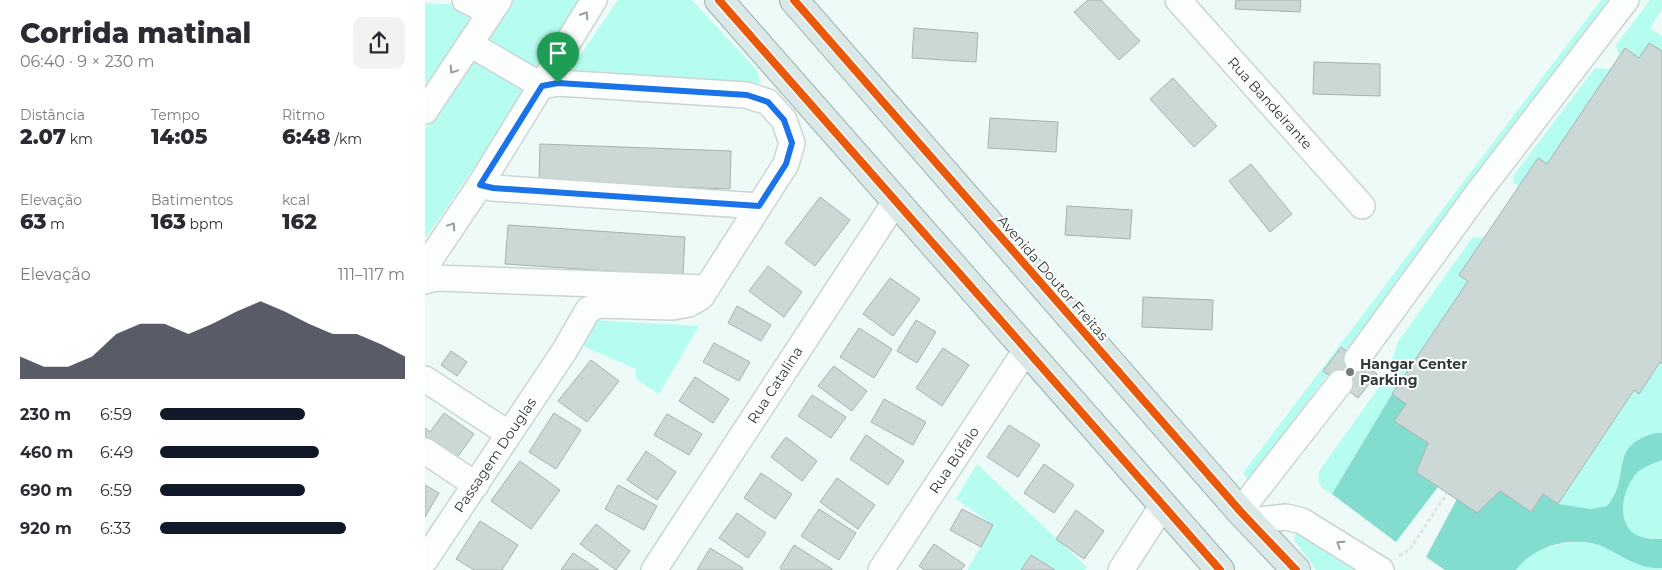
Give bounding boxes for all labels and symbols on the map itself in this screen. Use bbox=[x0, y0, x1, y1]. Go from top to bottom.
one-way arrow bbox=[579, 11, 589, 20]
pin bbox=[537, 32, 579, 83]
street label: Rua Bandeirante bbox=[1224, 53, 1316, 153]
one-way arrow bbox=[449, 64, 459, 73]
street label: Avenida Doutor Freitas bbox=[994, 212, 1112, 344]
one-way arrow bbox=[446, 222, 455, 232]
street label: Rua Catalina bbox=[743, 343, 807, 427]
place label: Hangar Center Parking bbox=[1360, 355, 1467, 389]
marker: Hangar Center Parking bbox=[1344, 366, 1356, 378]
street label: Passagem Douglas bbox=[450, 394, 540, 516]
street label: Rua Búfalo bbox=[925, 423, 983, 497]
one-way arrow bbox=[1336, 540, 1345, 550]

